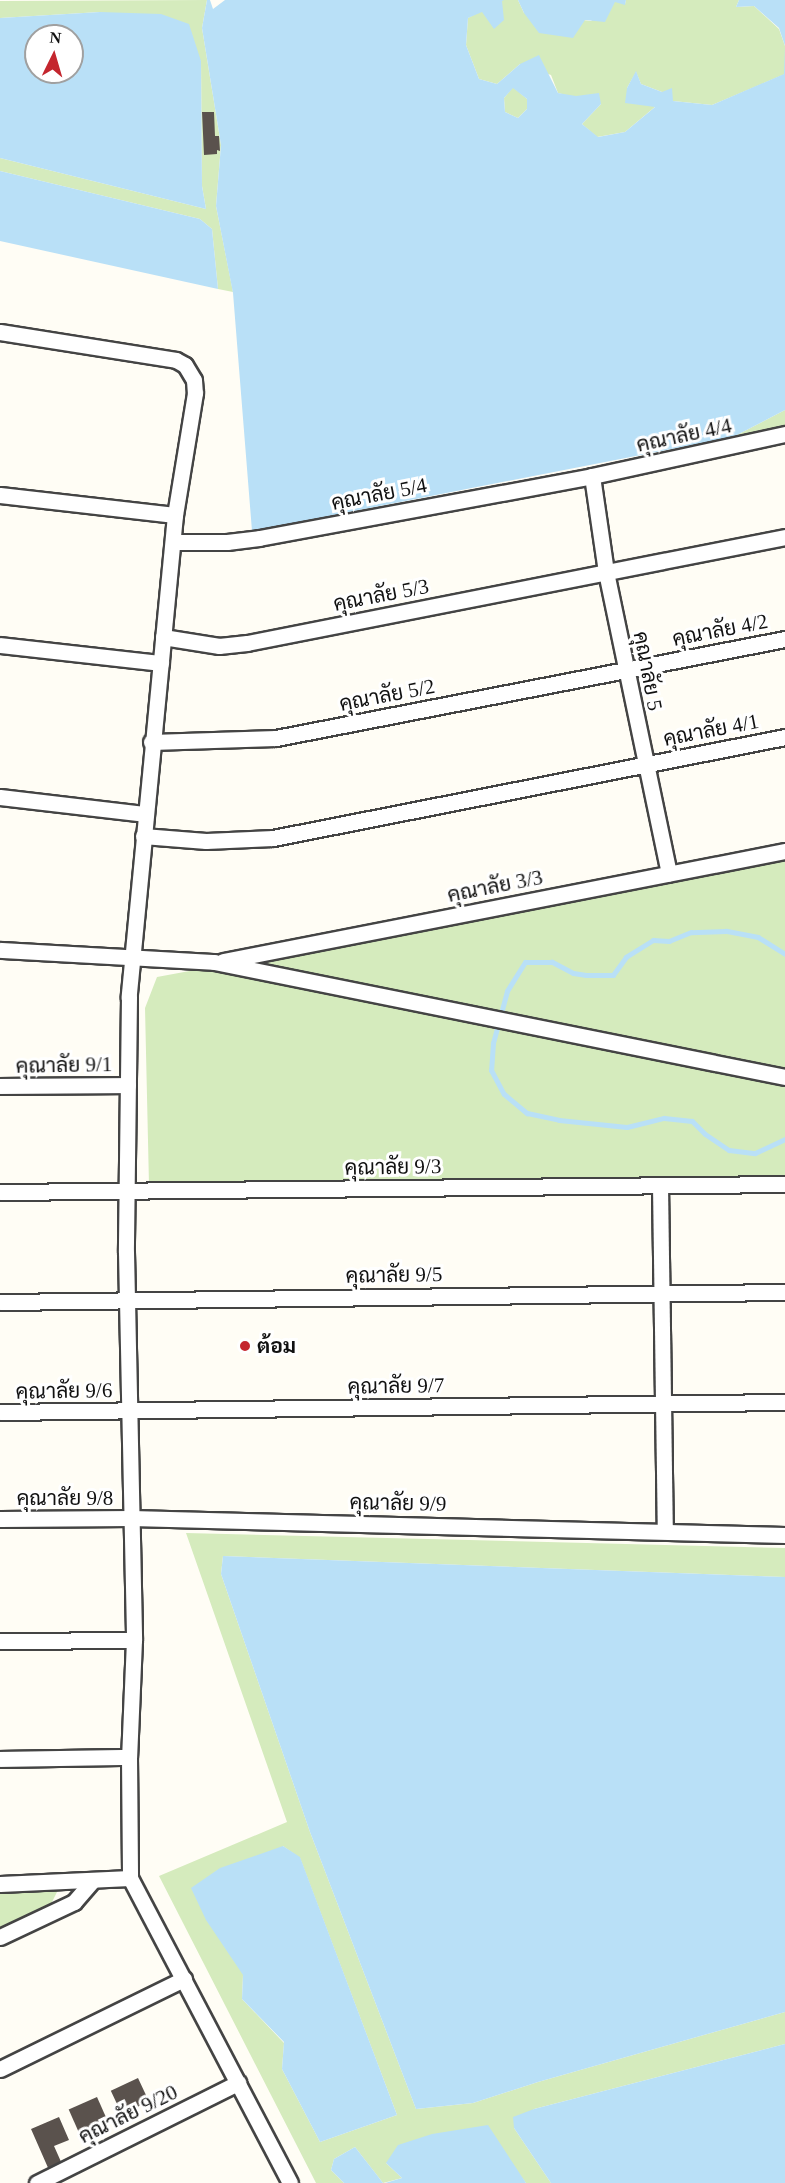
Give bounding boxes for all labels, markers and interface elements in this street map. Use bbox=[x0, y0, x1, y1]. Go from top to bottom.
north arrow bbox=[24, 24, 84, 84]
text: N bbox=[49, 29, 62, 47]
street label: คุณาลัย 4/4 bbox=[634, 413, 734, 457]
street label: คุณาลัย 5/4 bbox=[329, 472, 429, 516]
street label: คุณาลัย 5/3 bbox=[331, 573, 431, 617]
street label: คุณาลัย 4/2 bbox=[670, 608, 770, 652]
street label: คุณาลัย 5 bbox=[628, 629, 668, 713]
street label: คุณาลัย 5/2 bbox=[337, 673, 437, 717]
street label: คุณาลัย 4/1 bbox=[661, 708, 761, 752]
street label: คุณาลัย 3/3 bbox=[445, 864, 545, 908]
street label: คุณาลัย 9/1 bbox=[15, 1052, 113, 1078]
street label: คุณาลัย 9/3 bbox=[344, 1154, 442, 1180]
street label: คุณาลัย 9/5 bbox=[345, 1262, 443, 1288]
place label: ต้อม bbox=[257, 1333, 296, 1359]
marker: ต้อม bbox=[238, 1339, 252, 1353]
street label: คุณาลัย 9/7 bbox=[347, 1373, 445, 1399]
street label: คุณาลัย 9/6 bbox=[15, 1378, 113, 1404]
street label: คุณาลัย 9/8 bbox=[17, 1485, 113, 1511]
street label: คุณาลัย 9/9 bbox=[349, 1490, 447, 1516]
street label: คุณาลัย 9/20 bbox=[74, 2079, 182, 2149]

